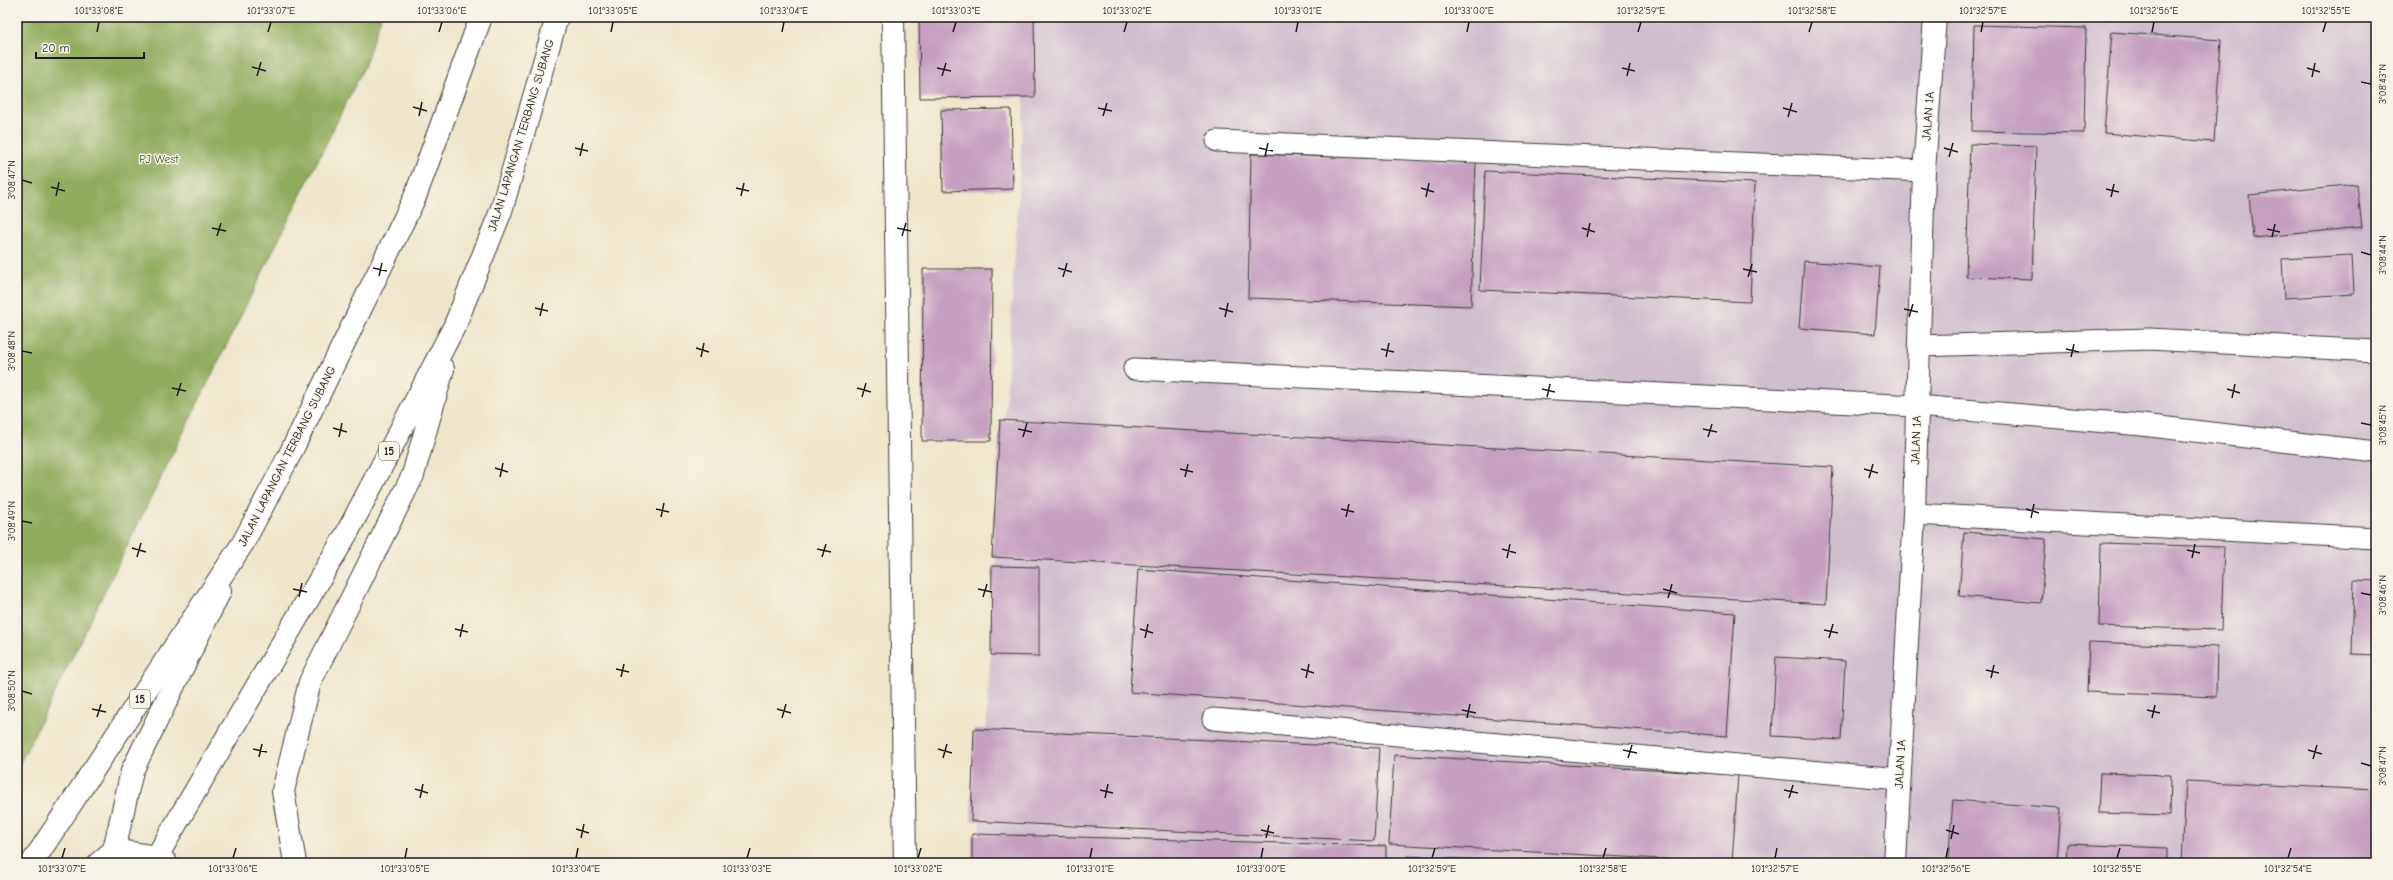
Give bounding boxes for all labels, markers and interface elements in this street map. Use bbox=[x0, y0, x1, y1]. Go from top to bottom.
text: 101°33'08"E bbox=[75, 5, 123, 17]
text: 101°33'07"E bbox=[247, 5, 295, 17]
text: 101°33'06"E bbox=[418, 5, 466, 17]
text: 101°33'05"E bbox=[589, 5, 637, 17]
text: 101°33'04"E bbox=[760, 5, 808, 17]
text: 101°33'03"E bbox=[932, 5, 980, 17]
text: 101°33'02"E bbox=[1103, 5, 1151, 17]
text: 101°33'01"E bbox=[1274, 5, 1322, 17]
text: 101°33'00"E bbox=[1444, 5, 1494, 17]
text: 101°32'59"E bbox=[1617, 5, 1665, 17]
text: 101°32'58"E bbox=[1788, 5, 1836, 17]
text: 101°32'57"E bbox=[1959, 5, 2007, 17]
text: 101°32'56"E bbox=[2130, 5, 2178, 17]
text: 101°32'55"E bbox=[2302, 5, 2350, 17]
scale bar bbox=[36, 34, 144, 60]
street label: JALAN LAPANGAN TERBANG SUBANG bbox=[485, 37, 557, 233]
text: 20 m bbox=[42, 41, 70, 55]
text: 3°08'43"N bbox=[2377, 64, 2389, 104]
street label: JALAN 1A bbox=[1919, 91, 1937, 141]
park label: PJ West bbox=[139, 152, 179, 166]
text: 3°08'47"N bbox=[6, 160, 18, 200]
text: 3°08'44"N bbox=[2377, 235, 2389, 275]
text: 3°08'48"N bbox=[6, 331, 18, 371]
street label: JALAN LAPANGAN TERBANG SUBANG bbox=[235, 363, 339, 548]
text: 3°08'45"N bbox=[2377, 405, 2389, 445]
street label: JALAN 1A bbox=[1908, 415, 1924, 465]
road number: 15 bbox=[379, 442, 399, 460]
text: 3°08'49"N bbox=[6, 501, 18, 541]
text: 3°08'46"N bbox=[2377, 575, 2389, 615]
text: 3°08'50"N bbox=[6, 670, 18, 712]
road number: 15 bbox=[130, 690, 150, 708]
street label: JALAN 1A bbox=[1892, 739, 1908, 789]
text: 3°08'47"N bbox=[2377, 746, 2389, 786]
text: 101°33'07"E bbox=[38, 863, 86, 875]
text: 101°33'06"E bbox=[209, 863, 257, 875]
text: 101°33'05"E bbox=[381, 863, 429, 875]
text: 101°33'04"E bbox=[552, 863, 600, 875]
text: 101°33'03"E bbox=[723, 863, 771, 875]
text: 101°33'02"E bbox=[894, 863, 942, 875]
text: 101°33'01"E bbox=[1066, 863, 1114, 875]
text: 101°33'00"E bbox=[1236, 863, 1286, 875]
text: 101°32'59"E bbox=[1408, 863, 1456, 875]
text: 101°32'58"E bbox=[1579, 863, 1627, 875]
text: 101°32'57"E bbox=[1751, 863, 1799, 875]
text: 101°32'56"E bbox=[1922, 863, 1970, 875]
text: 101°32'55"E bbox=[2093, 863, 2141, 875]
text: 101°32'54"E bbox=[2264, 863, 2312, 875]

